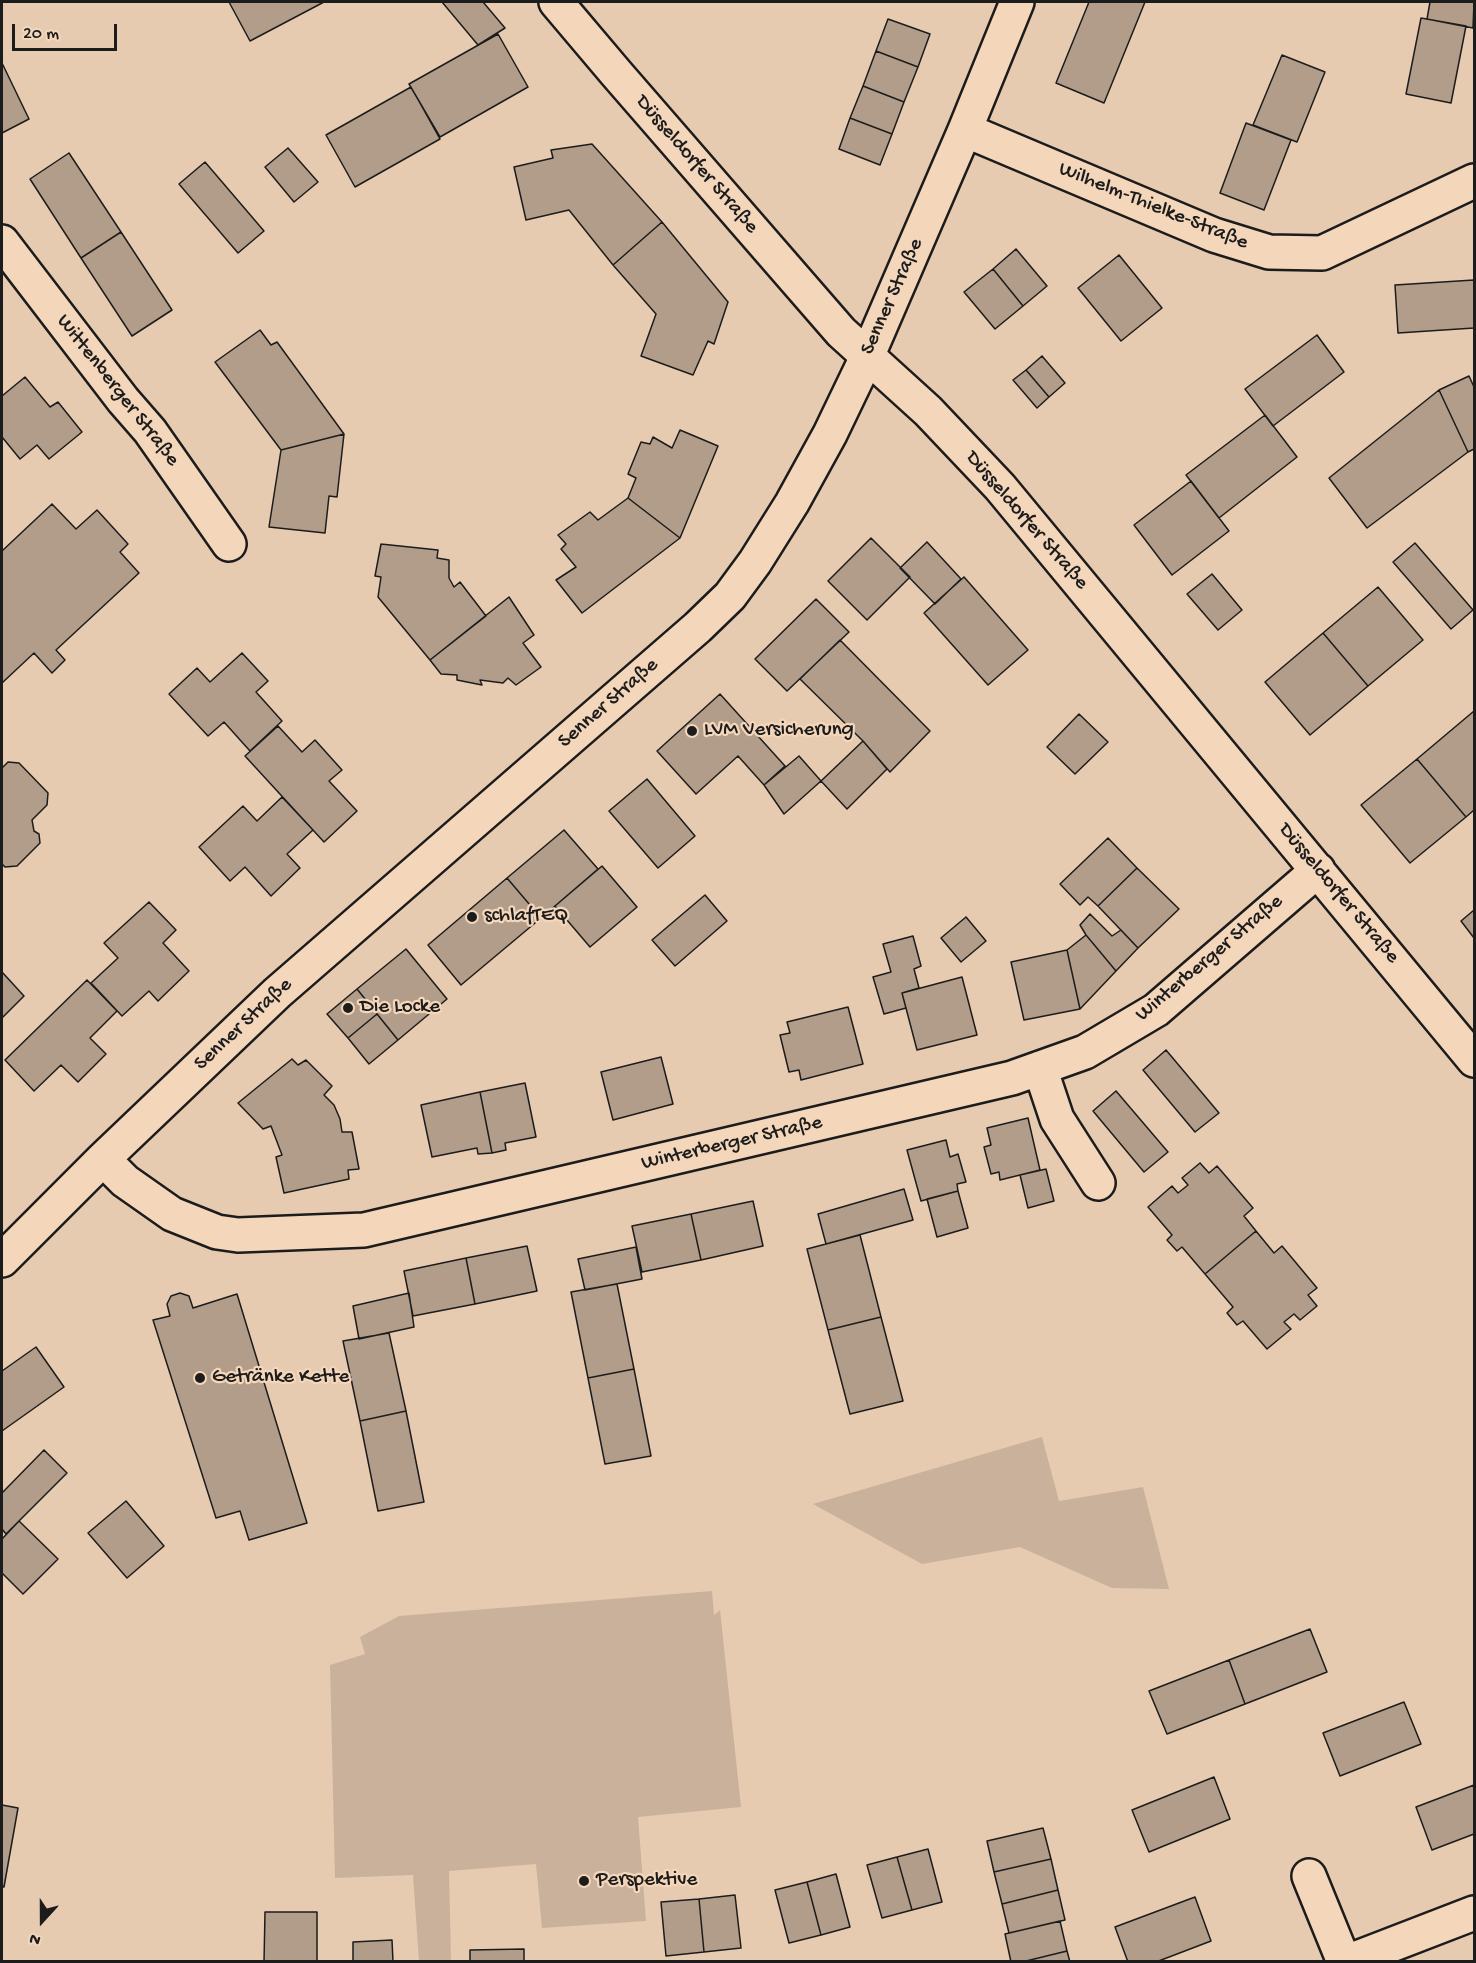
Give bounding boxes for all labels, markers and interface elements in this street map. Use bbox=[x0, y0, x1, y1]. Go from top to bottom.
scale bar bbox=[15, 12, 120, 50]
text: 20 m bbox=[23, 24, 59, 45]
street label: Düsseldorfer Straße bbox=[629, 90, 763, 240]
street label: Wilhelm-Thielke-Straße bbox=[1054, 157, 1252, 257]
street label: Senner Straße bbox=[856, 235, 930, 359]
street label: Wittenberger Straße bbox=[50, 310, 184, 472]
street label: Düsseldorfer Straße bbox=[959, 446, 1093, 596]
street label: Senner Straße bbox=[554, 654, 664, 754]
place label: LVM Versicherung bbox=[704, 718, 854, 744]
marker: LVM Versicherung bbox=[685, 724, 699, 738]
street label: Düsseldorfer Straße bbox=[1272, 819, 1404, 969]
street label: Winterberger Straße bbox=[1131, 890, 1289, 1028]
place label: schlafTEQ bbox=[484, 904, 568, 930]
marker: schlafTEQ bbox=[465, 910, 479, 924]
street label: Senner Straße bbox=[190, 973, 298, 1077]
place label: Die Locke bbox=[360, 995, 440, 1021]
marker: Die Locke bbox=[341, 1001, 355, 1015]
street label: Winterberger Straße bbox=[639, 1111, 825, 1177]
place label: Getränke Kette bbox=[212, 1365, 349, 1391]
marker: Getränke Kette bbox=[193, 1371, 207, 1385]
place label: Perspektive bbox=[596, 1868, 697, 1894]
marker: Perspektive bbox=[577, 1874, 591, 1888]
north arrow bbox=[12, 1891, 72, 1951]
text: N bbox=[27, 1928, 44, 1949]

